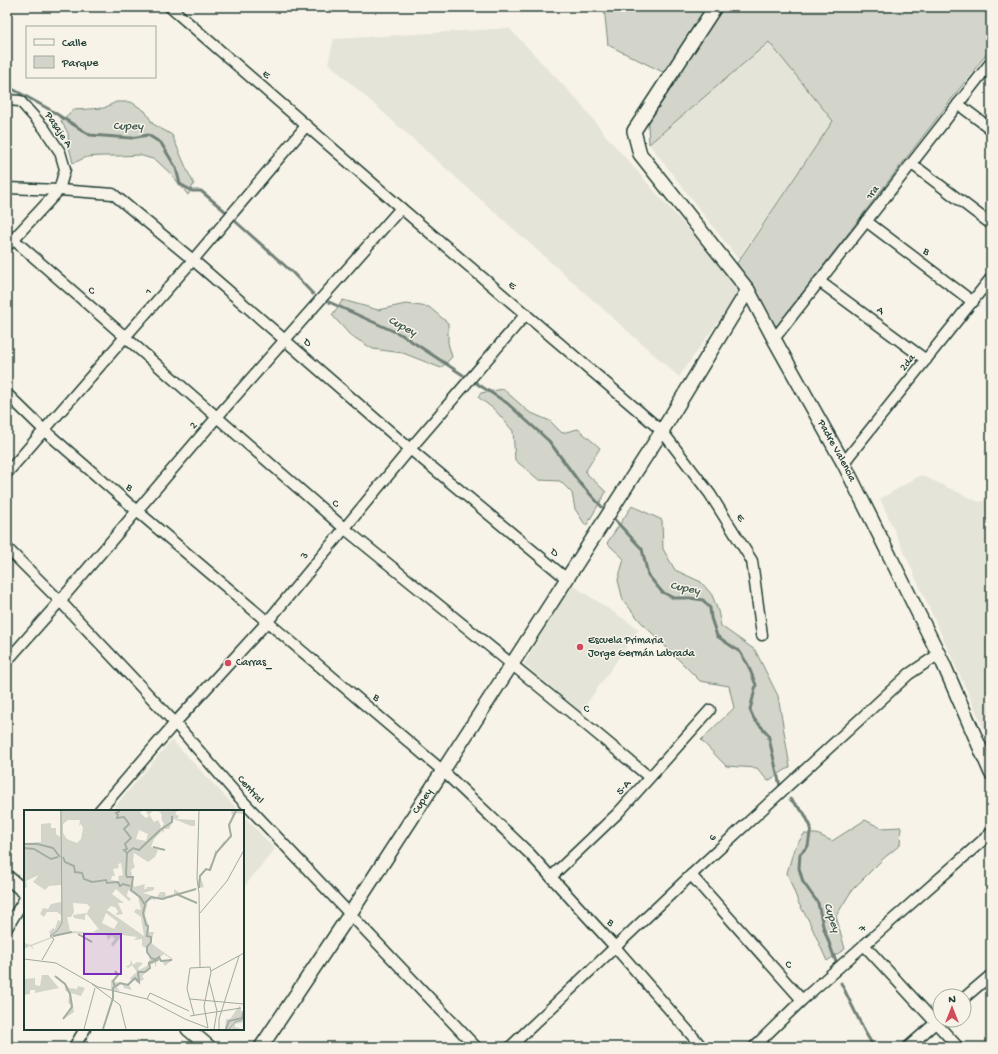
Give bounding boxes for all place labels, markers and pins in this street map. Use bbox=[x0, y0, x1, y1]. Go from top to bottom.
place label: Escuela Primaria Jorge Germán Labrada bbox=[588, 635, 696, 660]
marker: Escuela Primaria Jorge Germán Labrada bbox=[575, 642, 585, 652]
place label: Carras_ bbox=[236, 657, 273, 670]
marker: Carras_ bbox=[223, 658, 233, 668]

